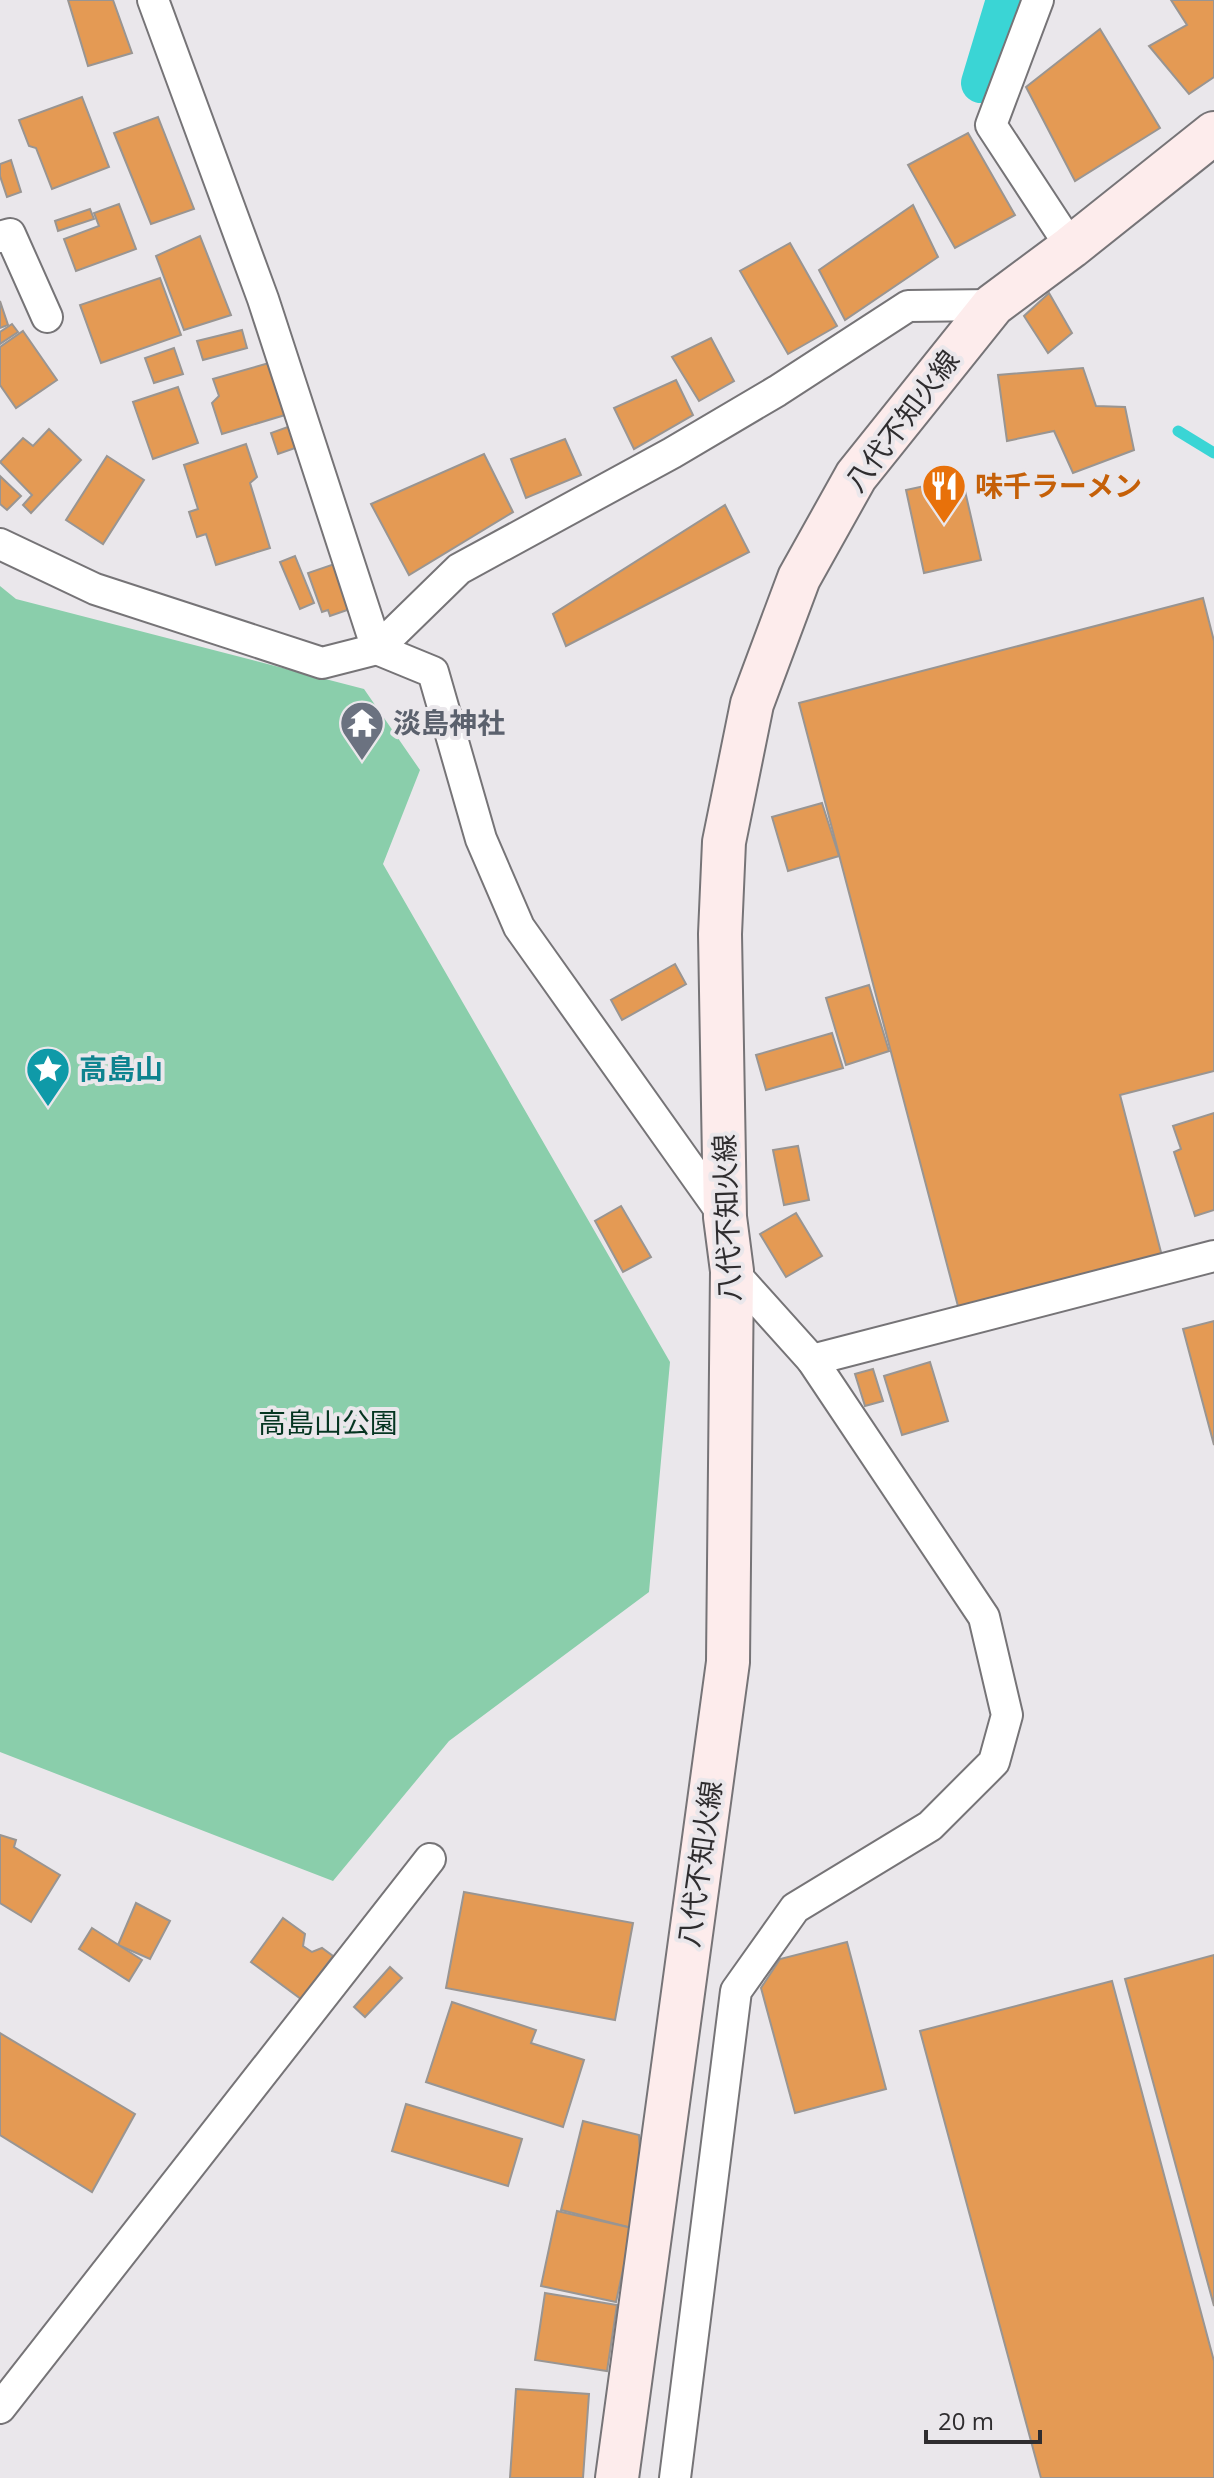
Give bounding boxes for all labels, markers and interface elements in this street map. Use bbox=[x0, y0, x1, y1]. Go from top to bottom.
street label: 八代不知火線 bbox=[835, 342, 967, 499]
restaurant icon: 味千ラーメン bbox=[920, 462, 968, 525]
place label: 味千ラーメン bbox=[975, 466, 1142, 504]
temple icon: 淡島神社 bbox=[338, 699, 386, 762]
place label: 淡島神社 bbox=[393, 703, 505, 741]
place icon: 高島山 bbox=[24, 1045, 72, 1108]
place label: 高島山 bbox=[79, 1049, 163, 1087]
street label: 八代不知火線 bbox=[704, 1133, 748, 1303]
park label: 高島山公園 bbox=[258, 1403, 398, 1441]
street label: 八代不知火線 bbox=[669, 1778, 730, 1950]
scale bar bbox=[926, 2394, 1040, 2444]
text: 20 m bbox=[938, 2404, 994, 2437]

